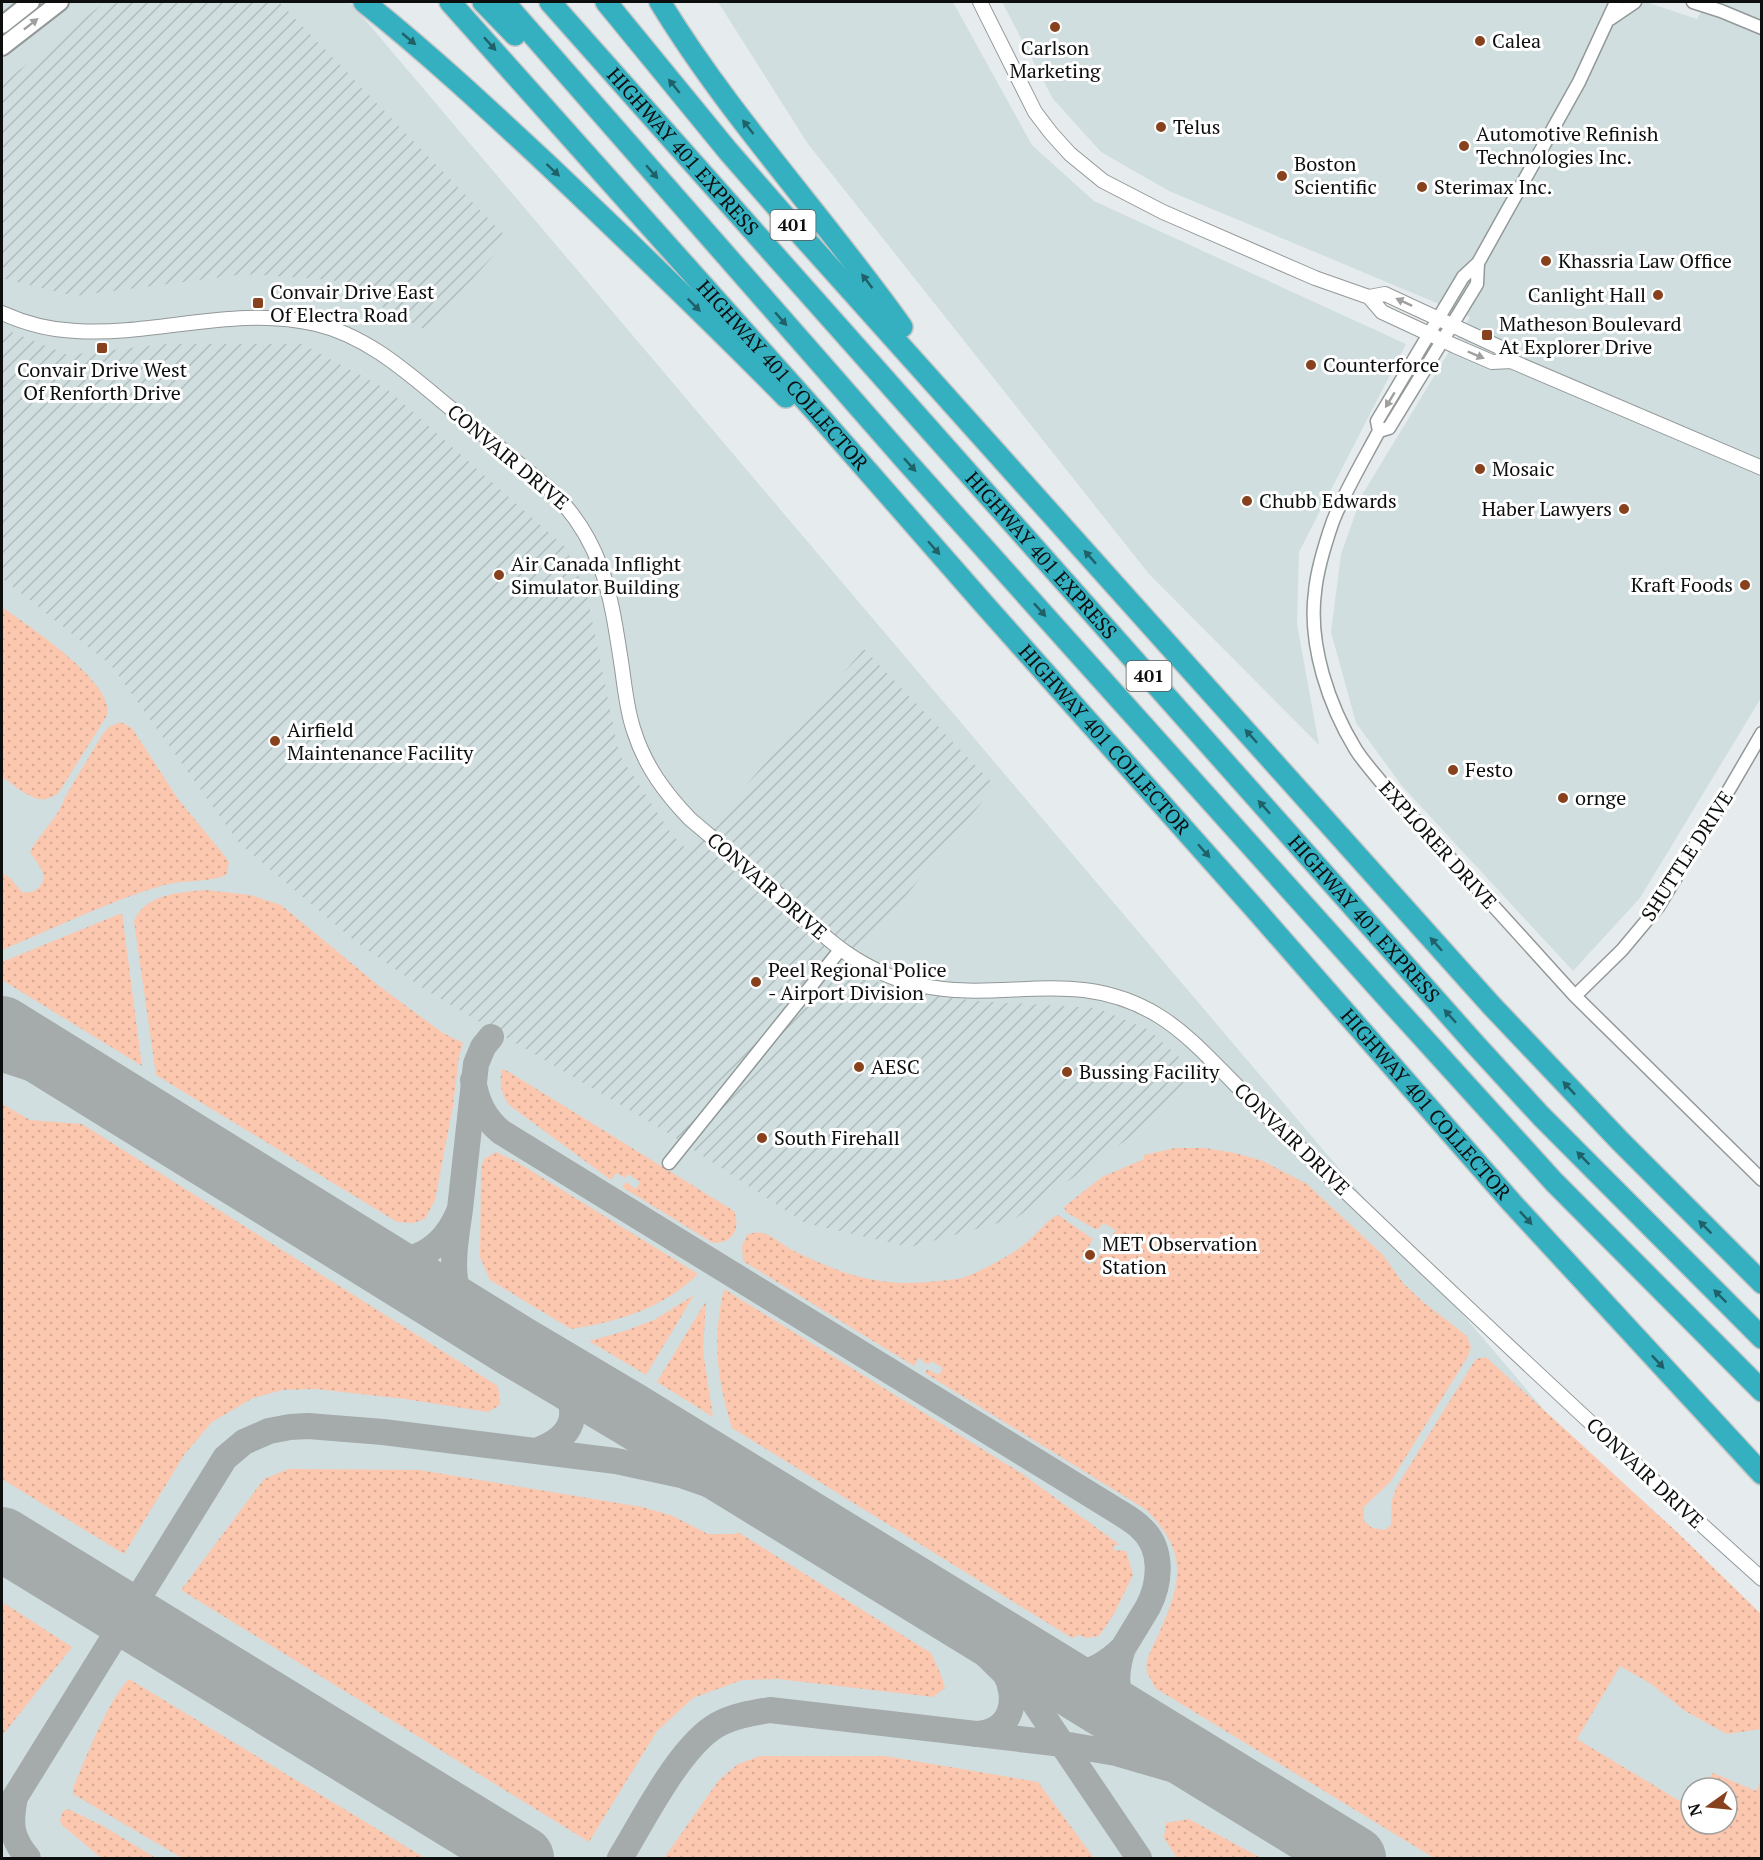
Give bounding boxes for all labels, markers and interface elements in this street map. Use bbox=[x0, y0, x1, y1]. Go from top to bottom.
one-way arrow bbox=[23, 19, 38, 31]
marker: Carlson Marketing bbox=[1048, 20, 1062, 34]
place label: Calea bbox=[1492, 27, 1541, 54]
one-way arrow bbox=[401, 32, 416, 45]
place label: Carlson Marketing bbox=[1009, 34, 1101, 84]
marker: Calea bbox=[1473, 34, 1487, 48]
one-way arrow bbox=[483, 37, 497, 52]
street label: HIGHWAY 401 EXPRESS bbox=[601, 61, 765, 241]
one-way arrow bbox=[668, 78, 681, 94]
place label: Telus bbox=[1173, 113, 1220, 140]
one-way arrow bbox=[741, 119, 754, 135]
marker: Telus bbox=[1154, 120, 1168, 134]
place label: Automotive Refinish Technologies Inc. bbox=[1476, 120, 1659, 170]
marker: Automotive Refinish Technologies Inc. bbox=[1457, 139, 1471, 153]
place label: Boston Scientific bbox=[1294, 150, 1377, 200]
one-way arrow bbox=[546, 163, 560, 177]
one-way arrow bbox=[646, 164, 659, 180]
marker: Boston Scientific bbox=[1275, 169, 1289, 183]
place label: Sterimax Inc. bbox=[1434, 173, 1552, 200]
marker: Sterimax Inc. bbox=[1415, 180, 1429, 194]
road number: 401 bbox=[770, 210, 816, 240]
place label: Khassria Law Office bbox=[1558, 247, 1732, 274]
marker: Khassria Law Office bbox=[1539, 254, 1553, 268]
one-way arrow bbox=[861, 273, 874, 289]
street label: HIGHWAY 401 COLLECTOR bbox=[691, 274, 875, 476]
place label: Convair Drive East Of Electra Road bbox=[270, 278, 435, 328]
place label: Canlight Hall bbox=[1528, 281, 1646, 308]
marker: Canlight Hall bbox=[1651, 288, 1665, 302]
marker: Convair Drive East Of Electra Road bbox=[251, 296, 265, 310]
one-way arrow bbox=[1395, 297, 1413, 306]
one-way arrow bbox=[687, 298, 701, 313]
place label: Matheson Boulevard At Explorer Drive bbox=[1499, 310, 1682, 360]
one-way arrow bbox=[774, 311, 787, 326]
marker: Matheson Boulevard At Explorer Drive bbox=[1480, 328, 1494, 342]
marker: Convair Drive West Of Renforth Drive bbox=[95, 341, 109, 355]
place label: Counterforce bbox=[1323, 351, 1439, 378]
one-way arrow bbox=[1467, 351, 1485, 360]
place label: Convair Drive West Of Renforth Drive bbox=[17, 356, 188, 406]
marker: Counterforce bbox=[1304, 358, 1318, 372]
one-way arrow bbox=[1384, 392, 1395, 408]
street label: CONVAIR DRIVE bbox=[442, 398, 575, 515]
place label: Mosaic bbox=[1492, 455, 1555, 482]
one-way arrow bbox=[903, 457, 916, 472]
marker: Mosaic bbox=[1473, 462, 1487, 476]
street label: HIGHWAY 401 EXPRESS bbox=[960, 465, 1123, 645]
place label: Chubb Edwards bbox=[1259, 487, 1397, 514]
marker: Chubb Edwards bbox=[1240, 494, 1254, 508]
place label: Haber Lawyers bbox=[1481, 495, 1612, 522]
marker: Haber Lawyers bbox=[1617, 502, 1631, 516]
one-way arrow bbox=[928, 540, 941, 556]
place label: Air Canada Inflight Simulator Building bbox=[511, 550, 682, 600]
one-way arrow bbox=[1084, 550, 1097, 565]
marker: Air Canada Inflight Simulator Building bbox=[492, 568, 506, 582]
place label: Kraft Foods bbox=[1631, 571, 1733, 598]
marker: Kraft Foods bbox=[1738, 578, 1752, 592]
one-way arrow bbox=[1033, 602, 1046, 617]
street label: HIGHWAY 401 COLLECTOR bbox=[1013, 638, 1197, 840]
road number: 401 bbox=[1126, 661, 1172, 691]
place label: Airfield Maintenance Facility bbox=[287, 716, 474, 766]
one-way arrow bbox=[1245, 729, 1258, 744]
marker: Airfield Maintenance Facility bbox=[268, 734, 282, 748]
place label: Festo bbox=[1465, 756, 1513, 783]
marker: Festo bbox=[1446, 763, 1460, 777]
street label: EXPLORER DRIVE bbox=[1374, 775, 1503, 914]
place label: ornge bbox=[1575, 784, 1626, 811]
street label: SHUTTLE DRIVE bbox=[1634, 785, 1739, 926]
marker: ornge bbox=[1556, 791, 1570, 805]
one-way arrow bbox=[1258, 800, 1271, 815]
street label: CONVAIR DRIVE bbox=[701, 826, 833, 945]
street label: HIGHWAY 401 EXPRESS bbox=[1282, 829, 1446, 1008]
one-way arrow bbox=[1197, 843, 1210, 858]
one-way arrow bbox=[1429, 937, 1443, 952]
place label: Peel Regional Police - Airport Division bbox=[768, 956, 947, 1006]
marker: Peel Regional Police - Airport Division bbox=[749, 975, 763, 989]
street label: HIGHWAY 401 COLLECTOR bbox=[1335, 1002, 1517, 1206]
one-way arrow bbox=[1443, 1008, 1457, 1023]
place label: AESC bbox=[871, 1053, 920, 1080]
place label: Bussing Facility bbox=[1079, 1058, 1220, 1085]
marker: AESC bbox=[852, 1060, 866, 1074]
marker: Bussing Facility bbox=[1060, 1065, 1074, 1079]
street label: CONVAIR DRIVE bbox=[1229, 1076, 1356, 1201]
one-way arrow bbox=[1562, 1080, 1576, 1095]
place label: South Firehall bbox=[774, 1124, 900, 1151]
marker: South Firehall bbox=[755, 1131, 769, 1145]
one-way arrow bbox=[1575, 1151, 1590, 1165]
one-way arrow bbox=[1519, 1210, 1532, 1225]
one-way arrow bbox=[1699, 1220, 1713, 1234]
place label: MET Observation Station bbox=[1102, 1230, 1257, 1280]
marker: MET Observation Station bbox=[1083, 1248, 1097, 1262]
one-way arrow bbox=[1714, 1290, 1728, 1304]
one-way arrow bbox=[1651, 1354, 1665, 1369]
street label: CONVAIR DRIVE bbox=[1581, 1411, 1710, 1534]
north arrow bbox=[1679, 1776, 1739, 1836]
text: N bbox=[1682, 1801, 1707, 1819]

